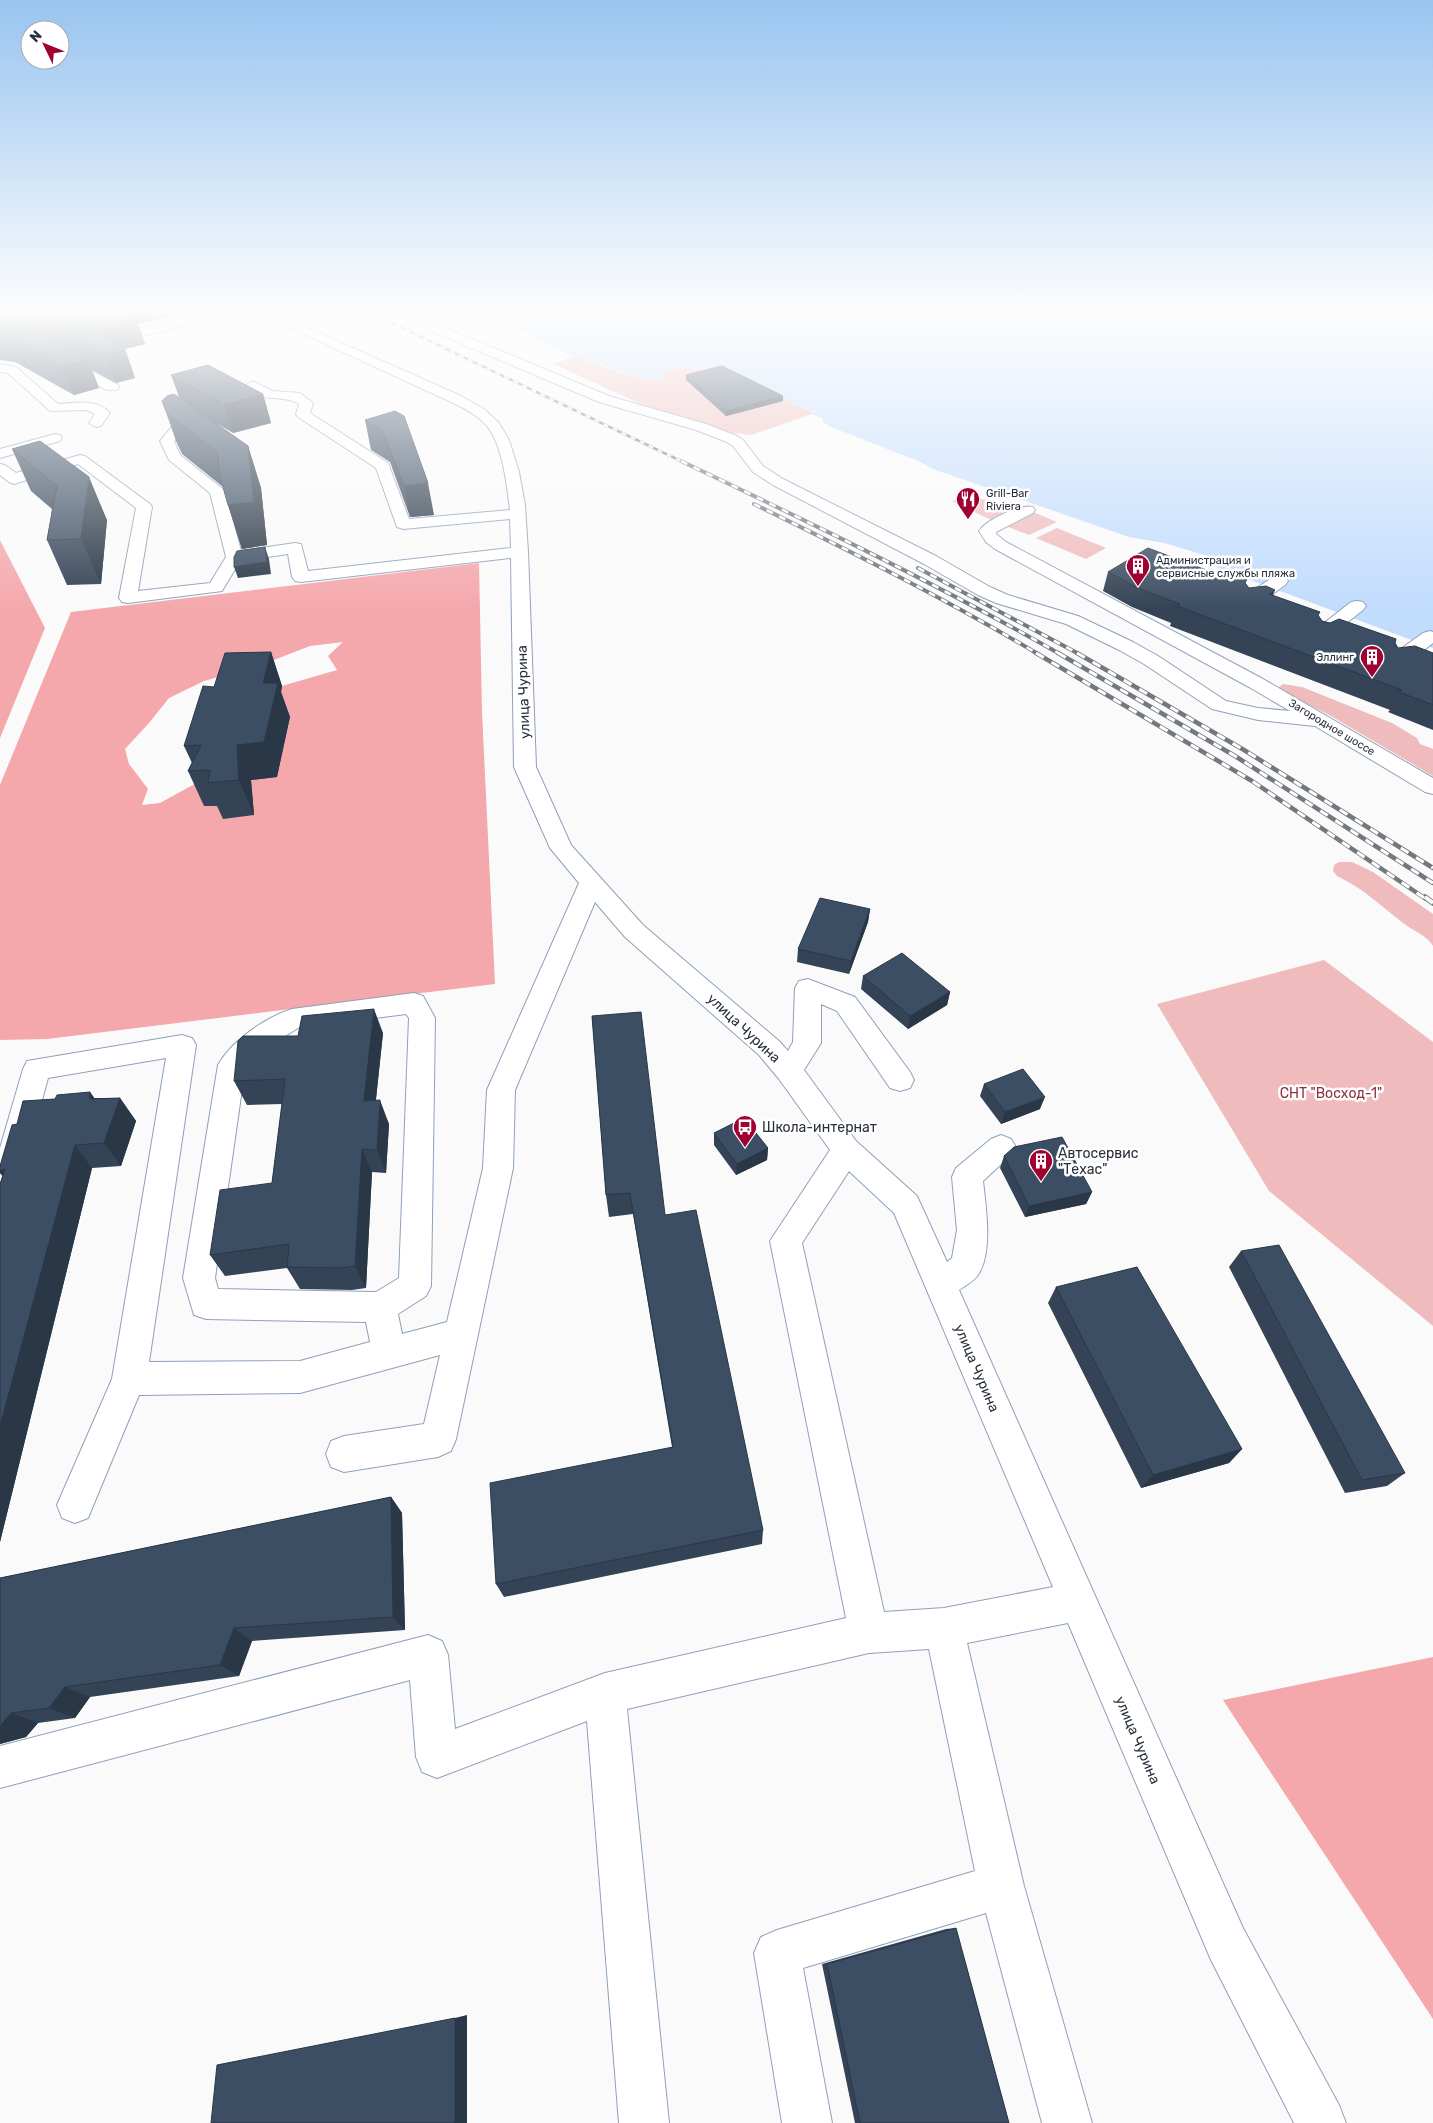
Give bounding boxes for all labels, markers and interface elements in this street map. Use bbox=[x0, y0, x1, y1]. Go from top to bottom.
north arrow bbox=[20, 20, 70, 70]
text: N bbox=[26, 27, 46, 46]
restaurant icon: Grill-Bar Riviera bbox=[955, 486, 981, 520]
place label: Grill-Bar Riviera bbox=[986, 487, 1029, 513]
building icon: Администрация и сервисные службы пляжа bbox=[1125, 553, 1151, 587]
place label: Администрация и сервисные службы пляжа bbox=[1156, 554, 1295, 580]
building icon: Эллинг bbox=[1359, 644, 1385, 678]
street label: улица Чурина bbox=[513, 645, 534, 739]
place label: Эллинг bbox=[1316, 651, 1354, 664]
street label: Загородное шоссе bbox=[1286, 697, 1377, 758]
street label: улица Чурина bbox=[704, 990, 784, 1067]
park label: СНТ "Восход-1" bbox=[1280, 1085, 1382, 1102]
bus stop icon: Школа-интернат bbox=[732, 1114, 758, 1148]
place label: Школа-интернат bbox=[762, 1119, 877, 1136]
place label: Автосервис "Техас" bbox=[1058, 1145, 1139, 1178]
building icon: Автосервис "Техас" bbox=[1028, 1148, 1054, 1182]
street label: улица Чурина bbox=[950, 1322, 1003, 1415]
street label: улица Чурина bbox=[1111, 1694, 1164, 1787]

